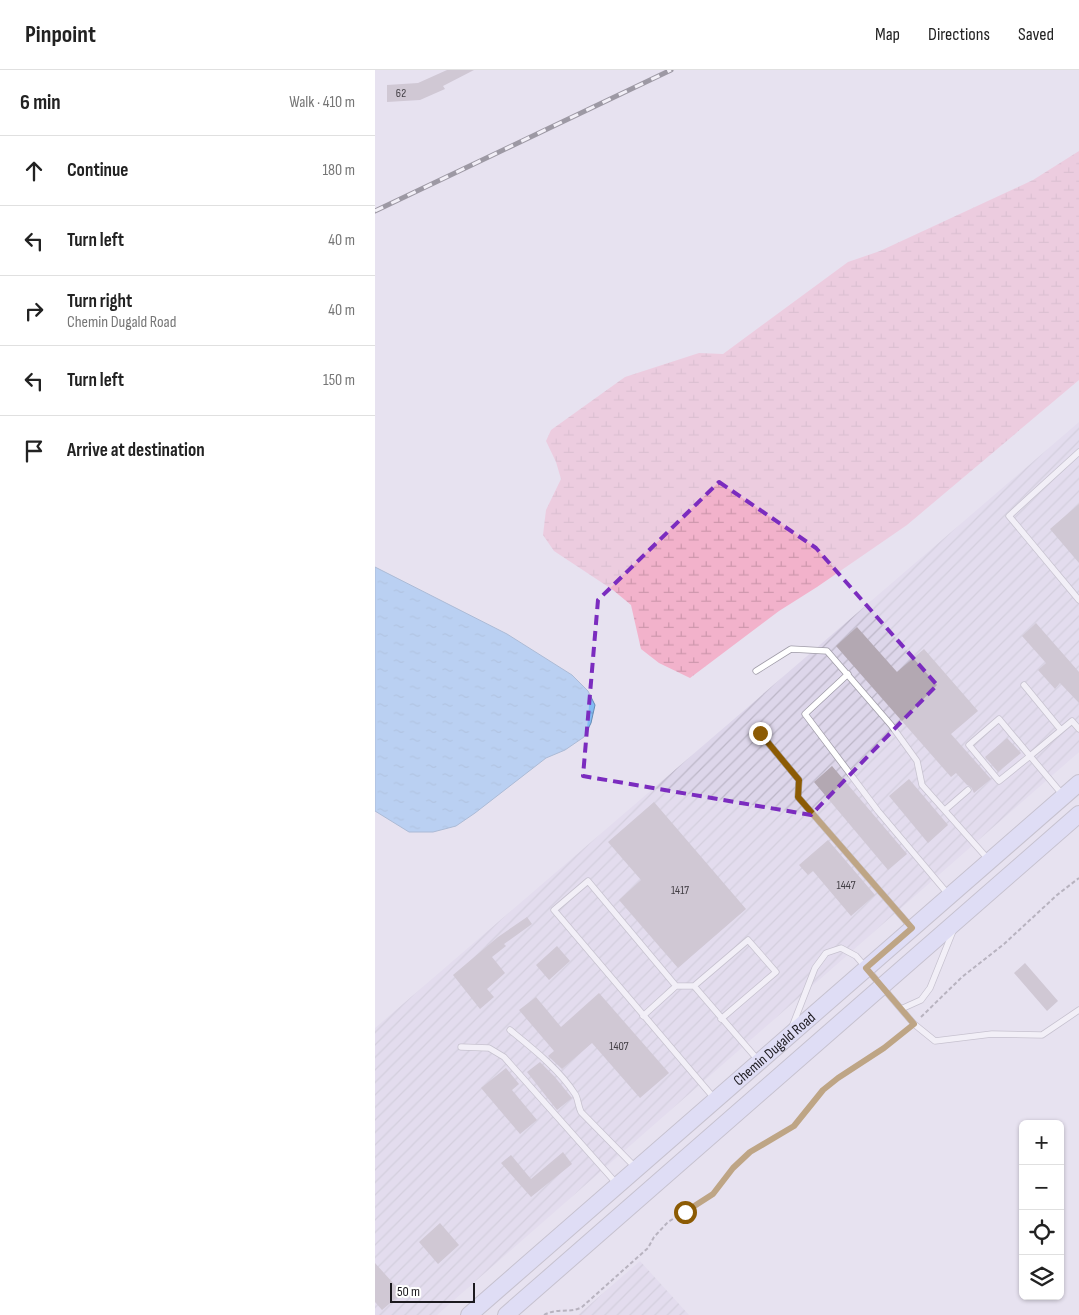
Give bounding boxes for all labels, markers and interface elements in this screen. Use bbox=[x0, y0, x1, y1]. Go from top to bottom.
text: Pinpoint bbox=[25, 20, 96, 49]
text: Map bbox=[875, 24, 900, 45]
text: Directions bbox=[928, 24, 990, 45]
text: Saved bbox=[1018, 24, 1054, 45]
house number: 62 bbox=[396, 86, 406, 101]
text: 6 min bbox=[20, 90, 61, 115]
text: Walk · 410 m bbox=[289, 93, 355, 112]
icon: ahead bbox=[20, 157, 48, 185]
text: Continue bbox=[67, 159, 128, 182]
text: 180 m bbox=[322, 161, 355, 180]
icon: left bbox=[20, 227, 48, 255]
text: Turn left bbox=[67, 229, 124, 252]
text: 40 m bbox=[328, 231, 355, 250]
text: Turn right bbox=[67, 290, 132, 313]
icon: right bbox=[20, 297, 48, 325]
text: 40 m bbox=[328, 301, 355, 320]
text: Chemin Dugald Road bbox=[67, 313, 176, 332]
icon: left bbox=[20, 367, 48, 395]
text: Turn left bbox=[67, 369, 124, 392]
text: 150 m bbox=[323, 371, 355, 390]
icon: arrive bbox=[20, 437, 48, 465]
text: Arrive at destination bbox=[67, 439, 205, 462]
route end bbox=[749, 722, 772, 745]
house number: 1447 bbox=[837, 878, 856, 893]
house number: 1417 bbox=[671, 883, 689, 898]
street label: Chemin Dugald Road bbox=[730, 1008, 820, 1090]
house number: 1407 bbox=[609, 1039, 629, 1054]
map controls bbox=[1019, 1120, 1064, 1300]
button: + bbox=[1019, 1120, 1064, 1165]
button: − bbox=[1019, 1165, 1064, 1210]
route start bbox=[674, 1201, 697, 1224]
button: locate bbox=[1019, 1210, 1064, 1255]
button: layers bbox=[1019, 1255, 1064, 1300]
scale bar bbox=[390, 1280, 475, 1303]
text: 50 m bbox=[397, 1283, 420, 1300]

